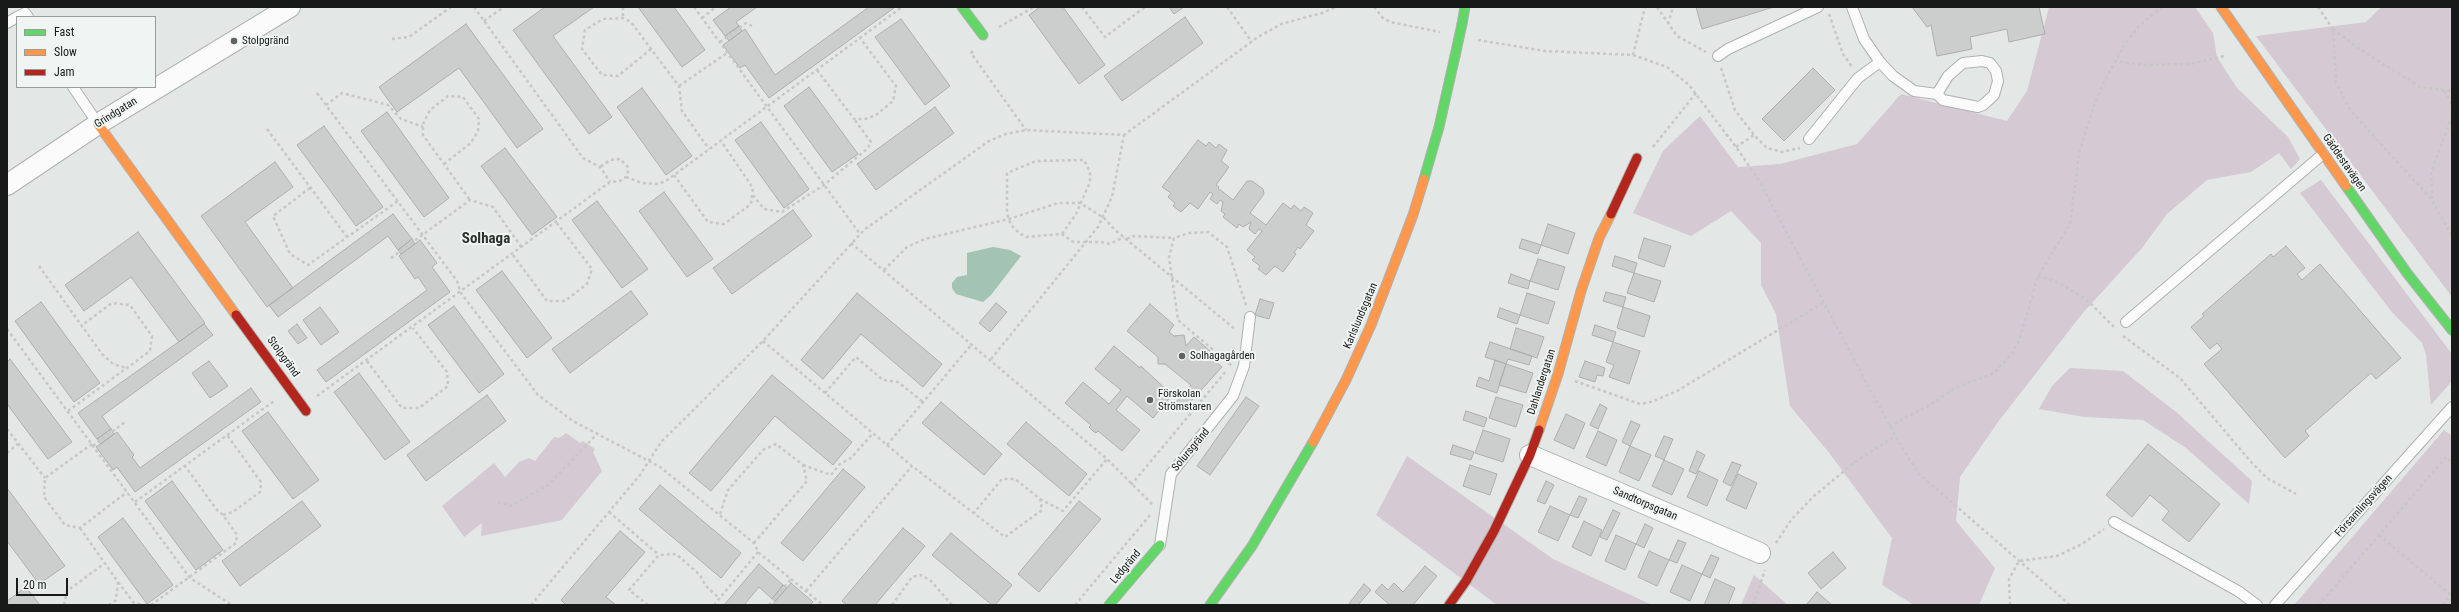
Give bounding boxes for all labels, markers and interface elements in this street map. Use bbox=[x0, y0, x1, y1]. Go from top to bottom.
legend bbox=[16, 16, 156, 88]
text: Fast bbox=[54, 25, 74, 39]
place label: Stolpgränd bbox=[242, 34, 289, 48]
marker: Stolpgränd bbox=[229, 36, 239, 46]
text: Slow bbox=[54, 45, 77, 59]
text: Jam bbox=[54, 65, 75, 79]
street label: Grindgatan bbox=[92, 95, 140, 131]
street label: Gäddestavägen bbox=[2319, 132, 2369, 194]
district label: Solhaga bbox=[462, 230, 510, 248]
street label: Karlslundsgatan bbox=[1341, 281, 1381, 351]
street label: Stolpgränd bbox=[264, 334, 302, 380]
street label: Dahlandergatan bbox=[1525, 347, 1559, 417]
place label: Solhagagården bbox=[1190, 349, 1255, 363]
marker: Solhagagården bbox=[1177, 351, 1187, 361]
place label: Förskolan Strömstaren bbox=[1158, 387, 1211, 413]
marker: Förskolan Strömstaren bbox=[1145, 395, 1155, 405]
street label: Solursgränd bbox=[1169, 426, 1213, 474]
street label: Församlingsvägen bbox=[2333, 472, 2395, 540]
street label: Sandtorpsgatan bbox=[1611, 484, 1679, 524]
street label: Ledgränd bbox=[1108, 547, 1144, 587]
scale bar bbox=[18, 570, 70, 596]
text: 20 m bbox=[23, 578, 47, 592]

